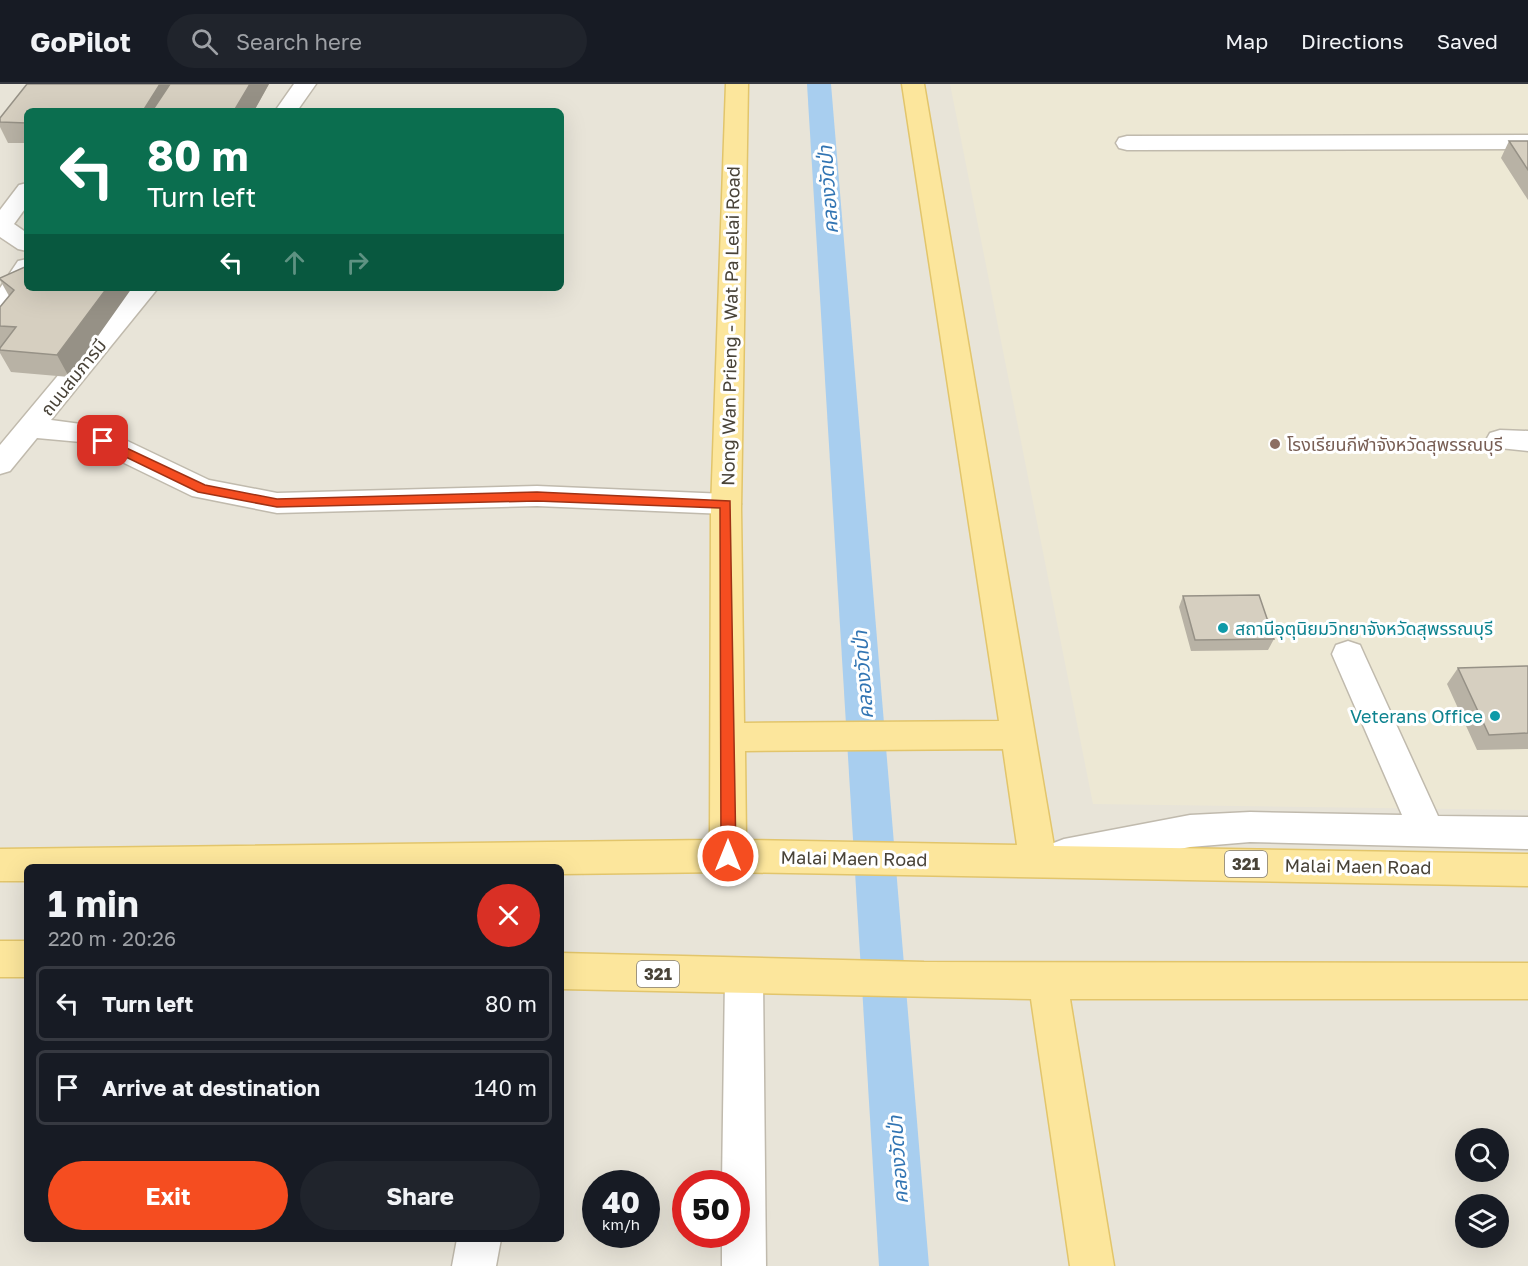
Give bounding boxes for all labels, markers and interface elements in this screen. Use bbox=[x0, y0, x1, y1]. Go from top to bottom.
search box bbox=[167, 14, 587, 68]
text: GoPilot bbox=[30, 25, 131, 58]
icon: search bbox=[188, 25, 221, 58]
text: Search here bbox=[236, 28, 362, 55]
text: Map bbox=[1225, 28, 1268, 54]
text: Directions bbox=[1301, 28, 1404, 54]
text: Saved bbox=[1437, 28, 1498, 54]
text: 80 m bbox=[147, 130, 248, 180]
icon: left bbox=[48, 132, 126, 210]
water label: คลองวัดป่า bbox=[812, 144, 842, 235]
street label: Nong Wan Prieng - Wat Pa Lelai Road bbox=[716, 166, 744, 486]
text: Turn left bbox=[147, 181, 256, 213]
icon: left bbox=[215, 246, 248, 279]
icon: ahead bbox=[278, 246, 311, 279]
icon: right bbox=[341, 246, 374, 279]
street label: ถนนสมภารมี bbox=[35, 334, 111, 420]
pin bbox=[77, 415, 128, 466]
icon: arrive bbox=[86, 424, 119, 457]
place label: โรงเรียนกีฬาจังหวัดสุพรรณบุรี bbox=[1287, 433, 1503, 456]
marker: โรงเรียนกีฬาจังหวัดสุพรรณบุรี bbox=[1268, 437, 1282, 451]
place label: สถานีอุตุนิยมวิทยาจังหวัดสุพรรณบุรี bbox=[1235, 617, 1493, 640]
marker: สถานีอุตุนิยมวิทยาจังหวัดสุพรรณบุรี bbox=[1216, 621, 1230, 635]
water label: คลองวัดป่า bbox=[847, 629, 877, 720]
place label: Veterans Office bbox=[1350, 705, 1483, 727]
marker: Veterans Office bbox=[1488, 709, 1502, 723]
position arrow bbox=[696, 824, 760, 888]
street label: Malai Maen Road bbox=[780, 846, 928, 870]
road number: 321 bbox=[1225, 851, 1267, 877]
street label: Malai Maen Road bbox=[1284, 854, 1432, 878]
text: 1 min bbox=[48, 882, 139, 925]
button: close bbox=[477, 884, 540, 947]
text: 220 m · 20:26 bbox=[48, 926, 176, 950]
road number: 321 bbox=[637, 961, 679, 987]
icon: left bbox=[51, 987, 84, 1020]
text: Turn left bbox=[102, 990, 193, 1017]
text: 80 m bbox=[485, 990, 537, 1017]
icon: arrive bbox=[51, 1071, 84, 1104]
text: Arrive at destination bbox=[102, 1074, 320, 1101]
text: 140 m bbox=[474, 1074, 537, 1101]
water label: คลองวัดป่า bbox=[882, 1114, 912, 1205]
map controls bbox=[1455, 1128, 1509, 1248]
button: search bbox=[1455, 1128, 1509, 1182]
button: Exit bbox=[48, 1161, 288, 1230]
button: Share bbox=[300, 1161, 540, 1230]
speed limit sign: 50 bbox=[672, 1170, 750, 1248]
text: 40 bbox=[602, 1184, 640, 1220]
button: layers bbox=[1455, 1194, 1509, 1248]
text: km/h bbox=[602, 1215, 640, 1233]

